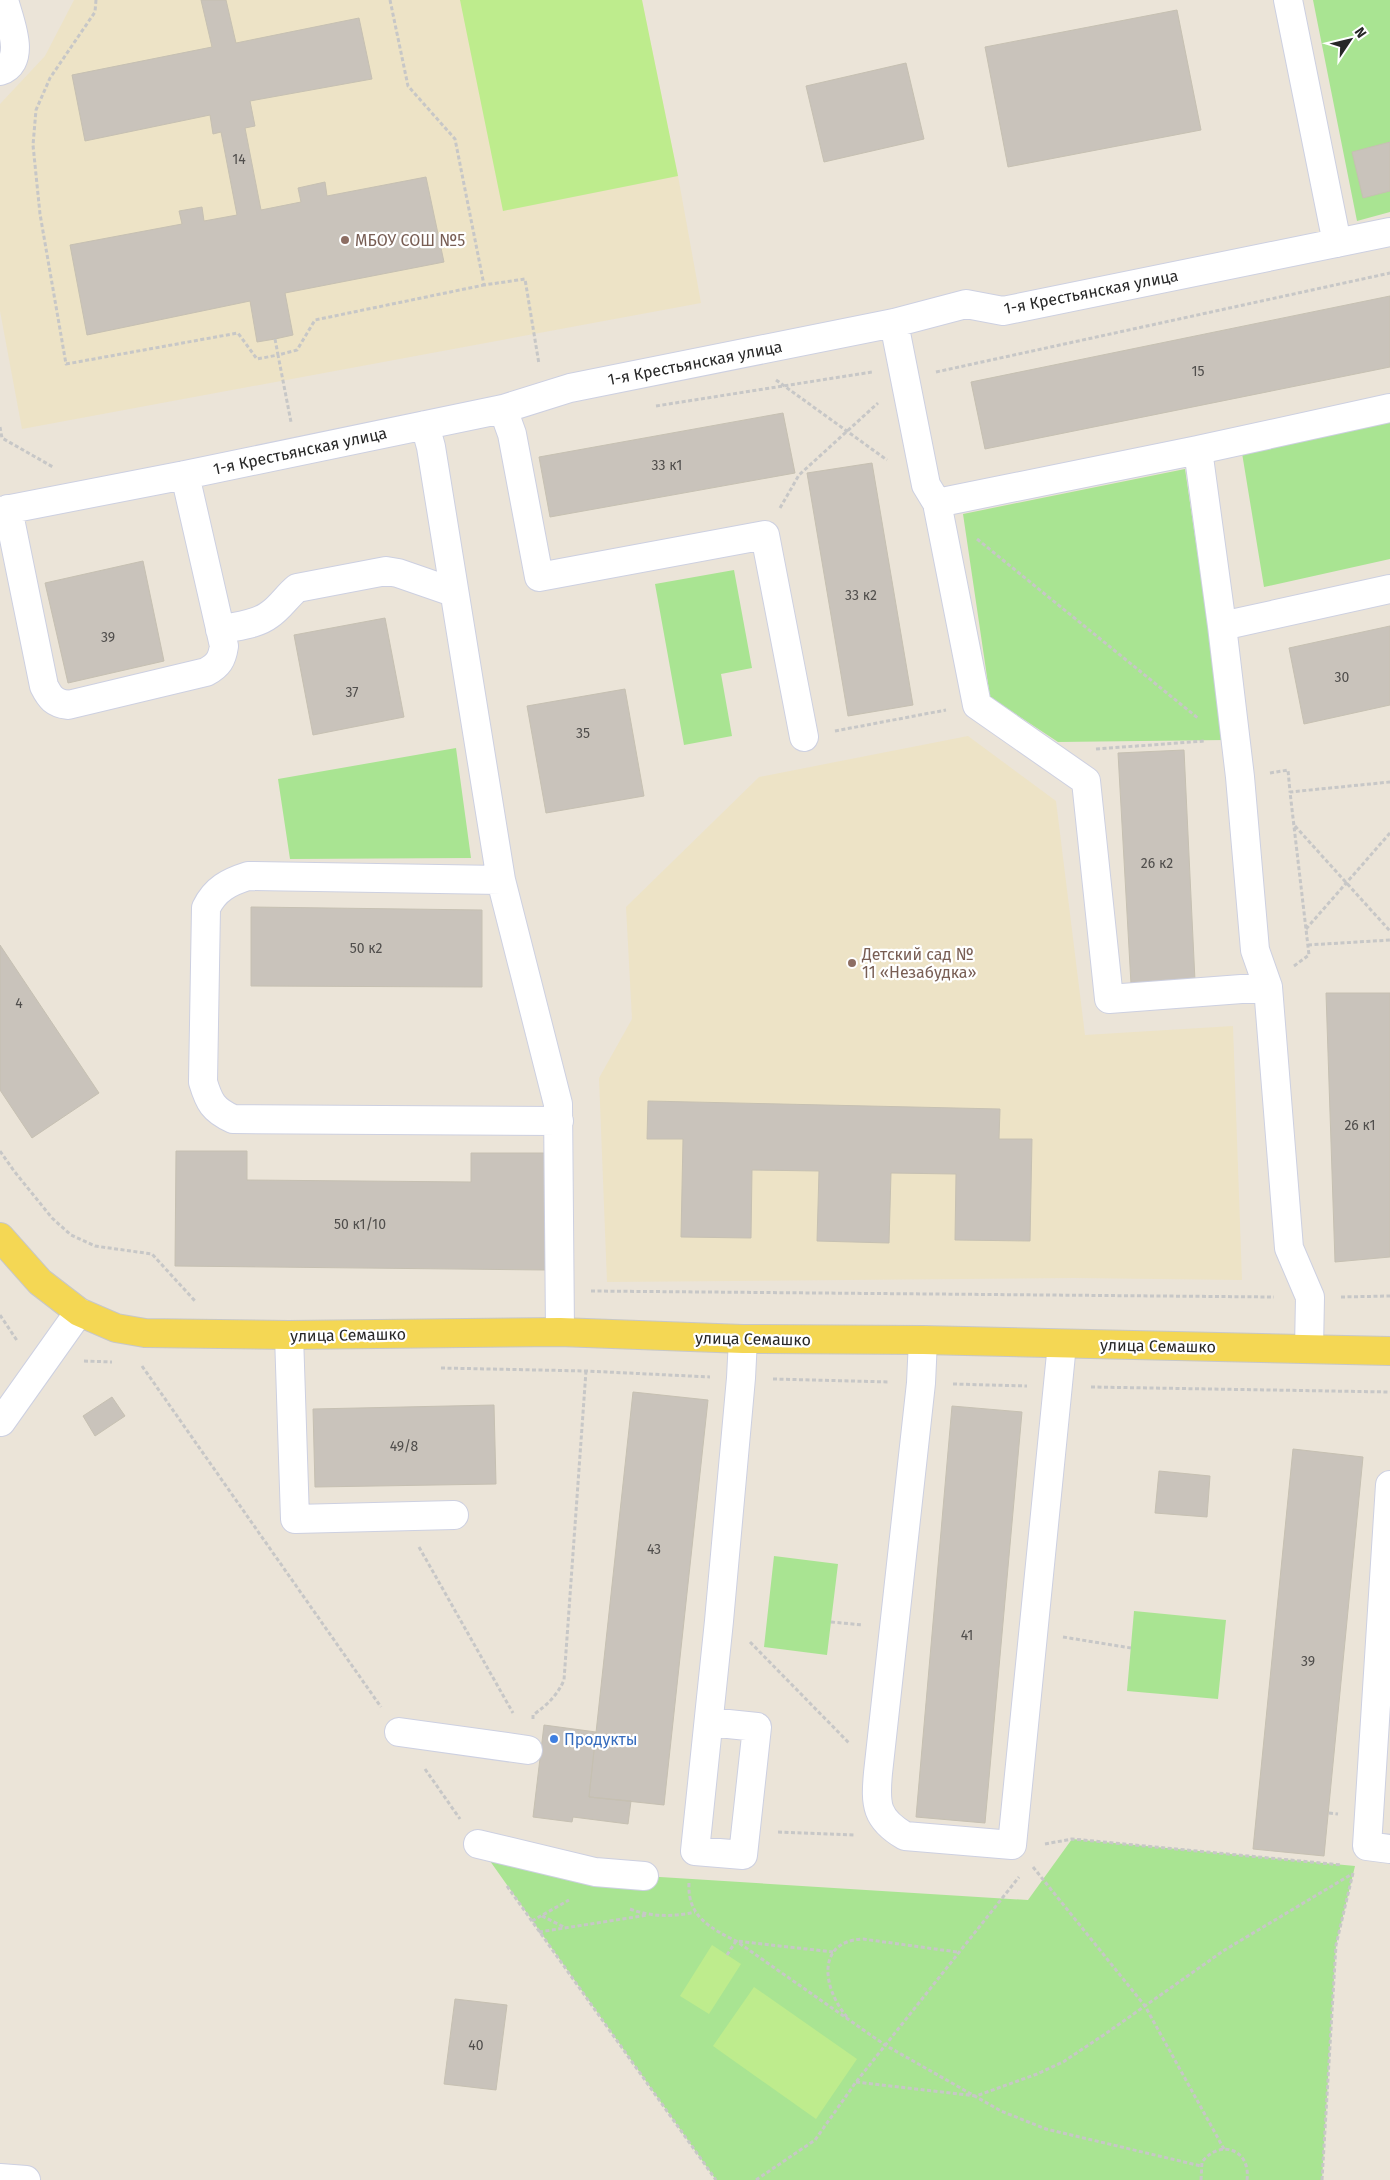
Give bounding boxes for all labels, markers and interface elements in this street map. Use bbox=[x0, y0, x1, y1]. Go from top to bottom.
north arrow bbox=[1325, 15, 1375, 65]
text: N bbox=[1351, 24, 1370, 42]
house number: 14 bbox=[232, 151, 246, 168]
place label: МБОУ СОШ №5 bbox=[355, 231, 465, 250]
marker: МБОУ СОШ №5 bbox=[339, 234, 351, 246]
street label: 1-я Крестьянская улица bbox=[1002, 266, 1180, 318]
street label: 1-я Крестьянская улица bbox=[606, 337, 784, 389]
house number: 15 bbox=[1191, 363, 1205, 380]
street label: 1-я Крестьянская улица bbox=[211, 423, 389, 479]
house number: 33 к1 bbox=[652, 457, 682, 474]
house number: 33 к2 bbox=[845, 587, 877, 604]
house number: 39 bbox=[101, 629, 115, 646]
house number: 30 bbox=[1335, 669, 1350, 686]
house number: 37 bbox=[345, 684, 359, 701]
house number: 35 bbox=[576, 725, 590, 742]
house number: 26 к2 bbox=[1141, 855, 1173, 872]
house number: 50 к2 bbox=[350, 940, 382, 957]
place label: Детский сад № 11 «Незабудка» bbox=[861, 945, 976, 982]
marker: Детский сад № 11 «Незабудка» bbox=[846, 957, 858, 969]
house number: 4 bbox=[15, 995, 23, 1012]
house number: 26 к1 bbox=[1344, 1117, 1376, 1134]
house number: 50 к1/10 bbox=[334, 1216, 386, 1233]
street label: улица Семашко bbox=[290, 1324, 406, 1346]
street label: улица Семашко bbox=[695, 1328, 811, 1350]
street label: улица Семашко bbox=[1100, 1335, 1216, 1357]
house number: 49/8 bbox=[390, 1438, 419, 1455]
house number: 43 bbox=[647, 1541, 661, 1558]
house number: 41 bbox=[961, 1627, 973, 1644]
house number: 39 bbox=[1301, 1653, 1315, 1670]
place label: Продукты bbox=[564, 1730, 638, 1749]
marker: Продукты bbox=[548, 1733, 560, 1745]
house number: 40 bbox=[468, 2037, 484, 2054]

